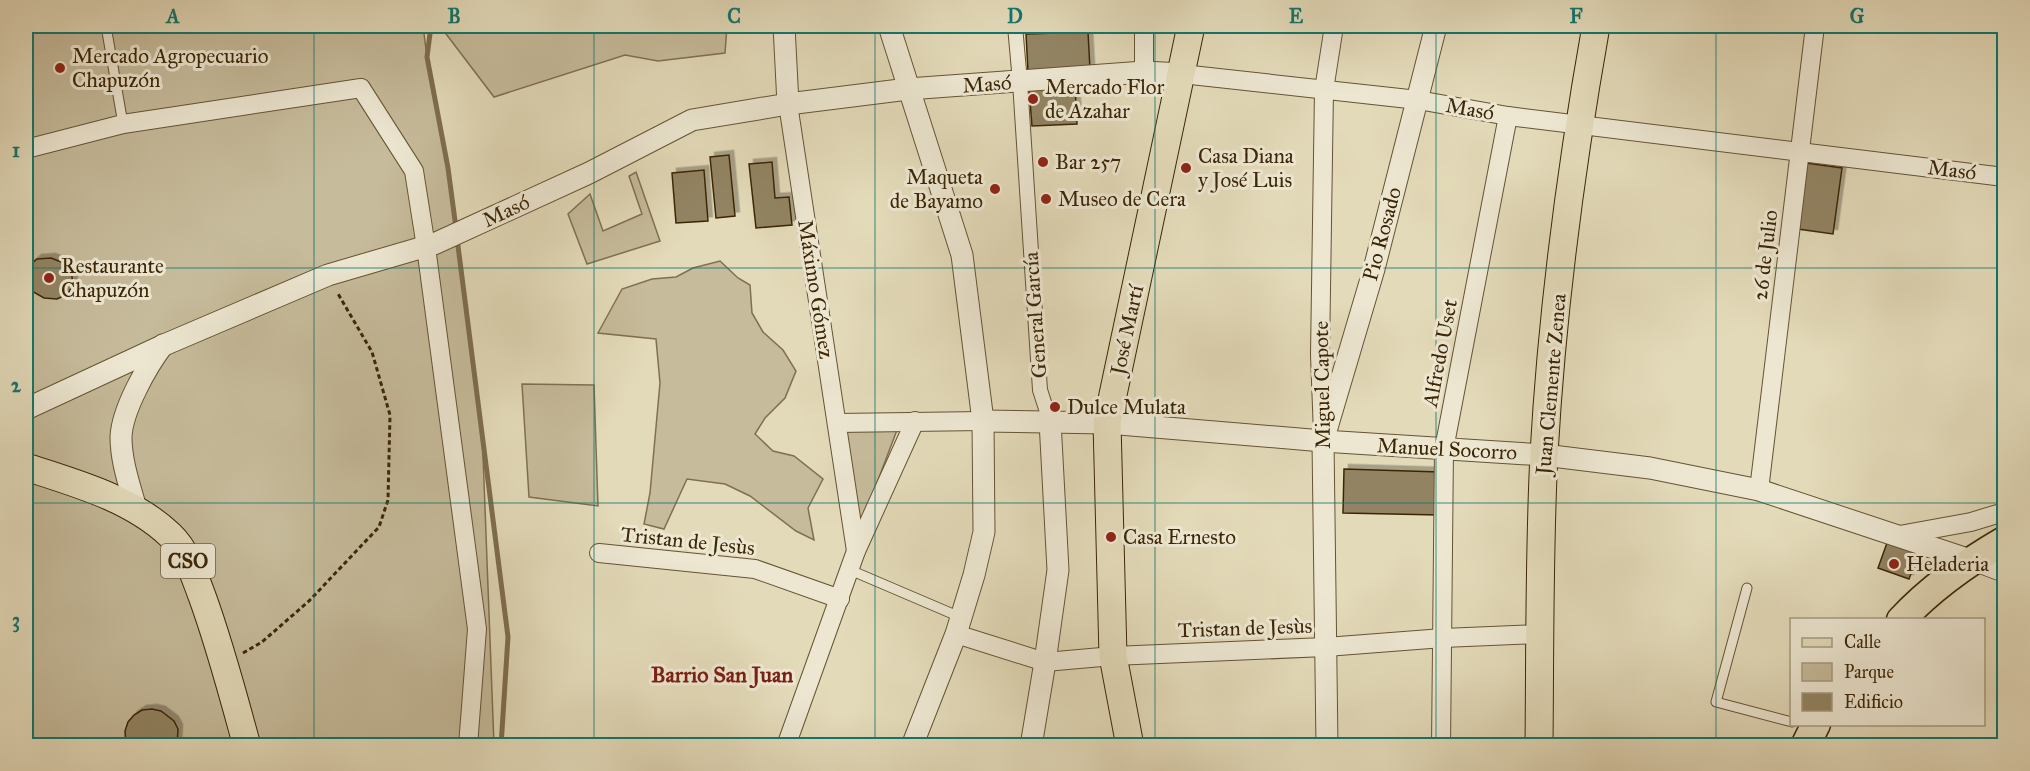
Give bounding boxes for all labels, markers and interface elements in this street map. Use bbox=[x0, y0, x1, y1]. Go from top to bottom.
text: A bbox=[164, 4, 180, 28]
text: B bbox=[447, 4, 461, 28]
text: C bbox=[727, 4, 741, 28]
text: D bbox=[1007, 4, 1023, 28]
text: E bbox=[1289, 4, 1304, 28]
text: F bbox=[1569, 4, 1583, 28]
text: G bbox=[1850, 4, 1865, 28]
place label: Mercado Agropecuario Chapuzón bbox=[72, 43, 269, 93]
marker: Mercado Agropecuario Chapuzón bbox=[53, 61, 67, 75]
street label: Masó bbox=[962, 69, 1013, 99]
place label: Mercado Flor de Azahar bbox=[1045, 74, 1165, 124]
marker: Mercado Flor de Azahar bbox=[1026, 92, 1040, 106]
street label: Masó bbox=[1444, 92, 1497, 126]
text: 1 bbox=[12, 138, 20, 162]
place label: Casa Diana y José Luis bbox=[1198, 143, 1294, 193]
place label: Bar 257 bbox=[1055, 149, 1121, 175]
street label: Masó bbox=[1926, 154, 1978, 186]
marker: Bar 257 bbox=[1036, 155, 1050, 169]
marker: Casa Diana y José Luis bbox=[1179, 161, 1193, 175]
place label: Maqueta de Bayamo bbox=[890, 164, 983, 214]
marker: Maqueta de Bayamo bbox=[988, 182, 1002, 196]
street label: Pio Rosado bbox=[1357, 184, 1407, 284]
place label: Museo de Cera bbox=[1058, 186, 1186, 212]
street label: Masó bbox=[478, 189, 534, 233]
marker: Museo de Cera bbox=[1039, 192, 1053, 206]
street label: 26 de Julio bbox=[1747, 208, 1783, 302]
street label: Máximo Gómez bbox=[792, 218, 840, 361]
street label: General García bbox=[1018, 251, 1052, 379]
place label: Restaurante Chapuzón bbox=[61, 253, 164, 303]
marker: Restaurante Chapuzón bbox=[42, 271, 56, 285]
street label: José Martí bbox=[1104, 281, 1149, 379]
street label: Juan Clemente Zenea bbox=[1530, 292, 1572, 478]
street label: Alfredo Uset bbox=[1417, 296, 1463, 410]
street label: Miguel Capote bbox=[1308, 320, 1336, 449]
text: 2 bbox=[11, 373, 22, 397]
place label: Dulce Mulata bbox=[1067, 394, 1186, 420]
marker: Dulce Mulata bbox=[1048, 400, 1062, 414]
street label: Manuel Socorro bbox=[1376, 432, 1518, 466]
street label: Tristan de Jesùs bbox=[620, 521, 756, 561]
place label: Casa Ernesto bbox=[1123, 524, 1236, 550]
marker: Casa Ernesto bbox=[1104, 530, 1118, 544]
road number: CSO bbox=[161, 544, 215, 578]
place label: Heladeria bbox=[1906, 551, 1989, 577]
marker: Heladeria bbox=[1887, 557, 1901, 571]
text: 3 bbox=[12, 608, 20, 633]
street label: Tristan de Jesùs bbox=[1177, 613, 1313, 643]
legend bbox=[1790, 618, 1985, 726]
text: Calle bbox=[1844, 631, 1881, 653]
district label: Barrio San Juan bbox=[651, 661, 793, 689]
text: Parque bbox=[1844, 661, 1894, 684]
text: Edificio bbox=[1844, 691, 1903, 713]

